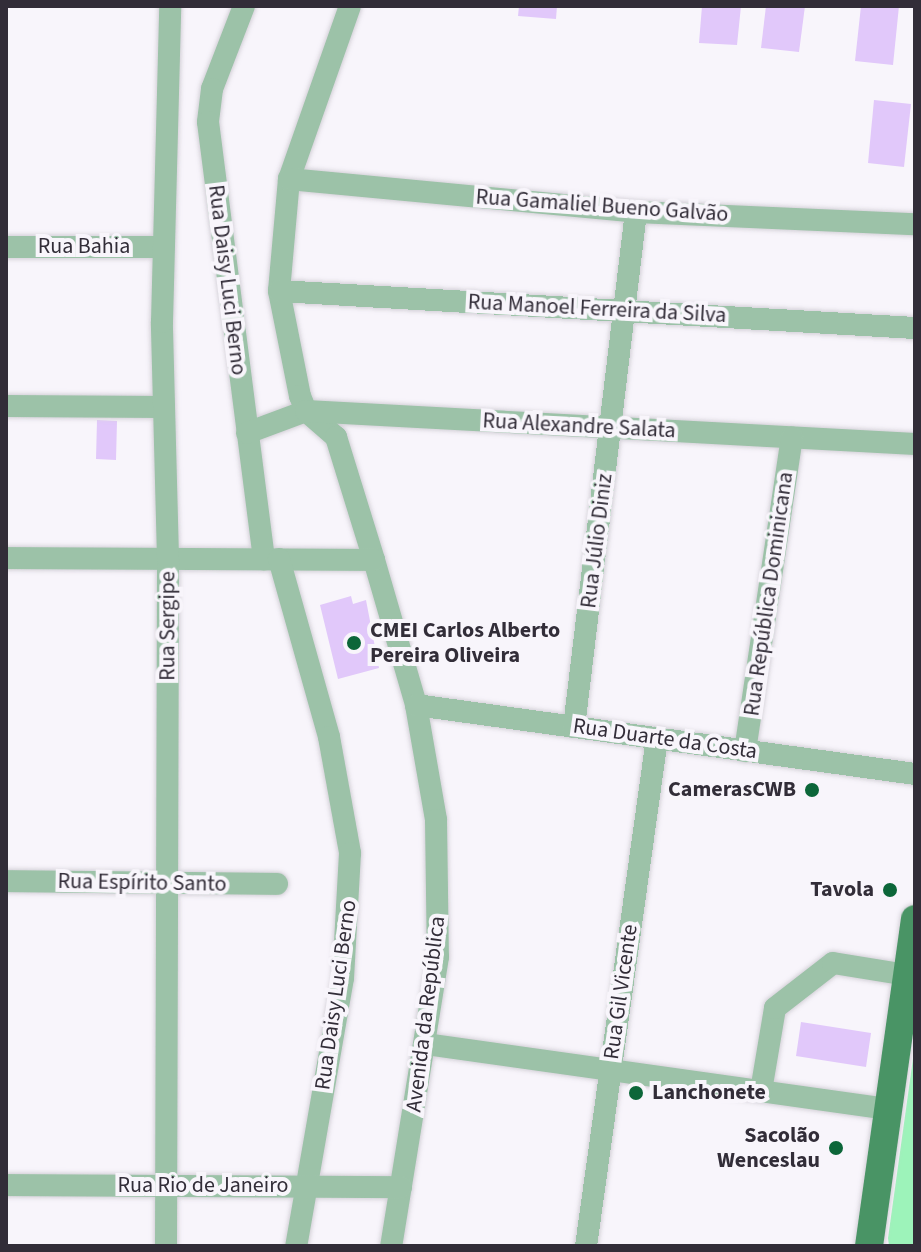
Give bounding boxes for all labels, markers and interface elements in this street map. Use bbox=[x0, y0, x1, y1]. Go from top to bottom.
street label: Rua Daisy Luci Berno bbox=[202, 183, 252, 377]
street label: Rua Gamaliel Bueno Galvão bbox=[475, 184, 729, 228]
street label: Rua Bahia bbox=[38, 234, 130, 260]
street label: Rua Manoel Ferreira da Silva bbox=[467, 289, 727, 329]
street label: Rua Alexandre Salata bbox=[482, 408, 676, 444]
street label: Rua República Dominicana bbox=[739, 470, 799, 718]
street label: Rua Júlio Diniz bbox=[576, 472, 618, 610]
street label: Rua Sergipe bbox=[155, 571, 181, 681]
place label: CMEI Carlos Alberto Pereira Oliveira bbox=[370, 617, 560, 668]
marker: CMEI Carlos Alberto Pereira Oliveira bbox=[345, 634, 363, 652]
street label: Rua Duarte da Costa bbox=[571, 713, 759, 765]
place label: CamerasCWB bbox=[668, 777, 796, 803]
marker: CamerasCWB bbox=[803, 781, 821, 799]
street label: Rua Espírito Santo bbox=[57, 868, 227, 898]
place label: Tavola bbox=[810, 877, 874, 903]
marker: Tavola bbox=[881, 881, 899, 899]
street label: Rua Daisy Luci Berno bbox=[310, 898, 362, 1092]
street label: Avenida da República bbox=[401, 915, 451, 1113]
street label: Rua Gil Vicente bbox=[598, 923, 644, 1061]
place label: Lanchonete bbox=[652, 1080, 766, 1106]
marker: Lanchonete bbox=[627, 1084, 645, 1102]
place label: Sacolão Wenceslau bbox=[717, 1122, 820, 1174]
marker: Sacolão Wenceslau bbox=[827, 1139, 845, 1157]
street label: Rua Rio de Janeiro bbox=[117, 1173, 289, 1199]

